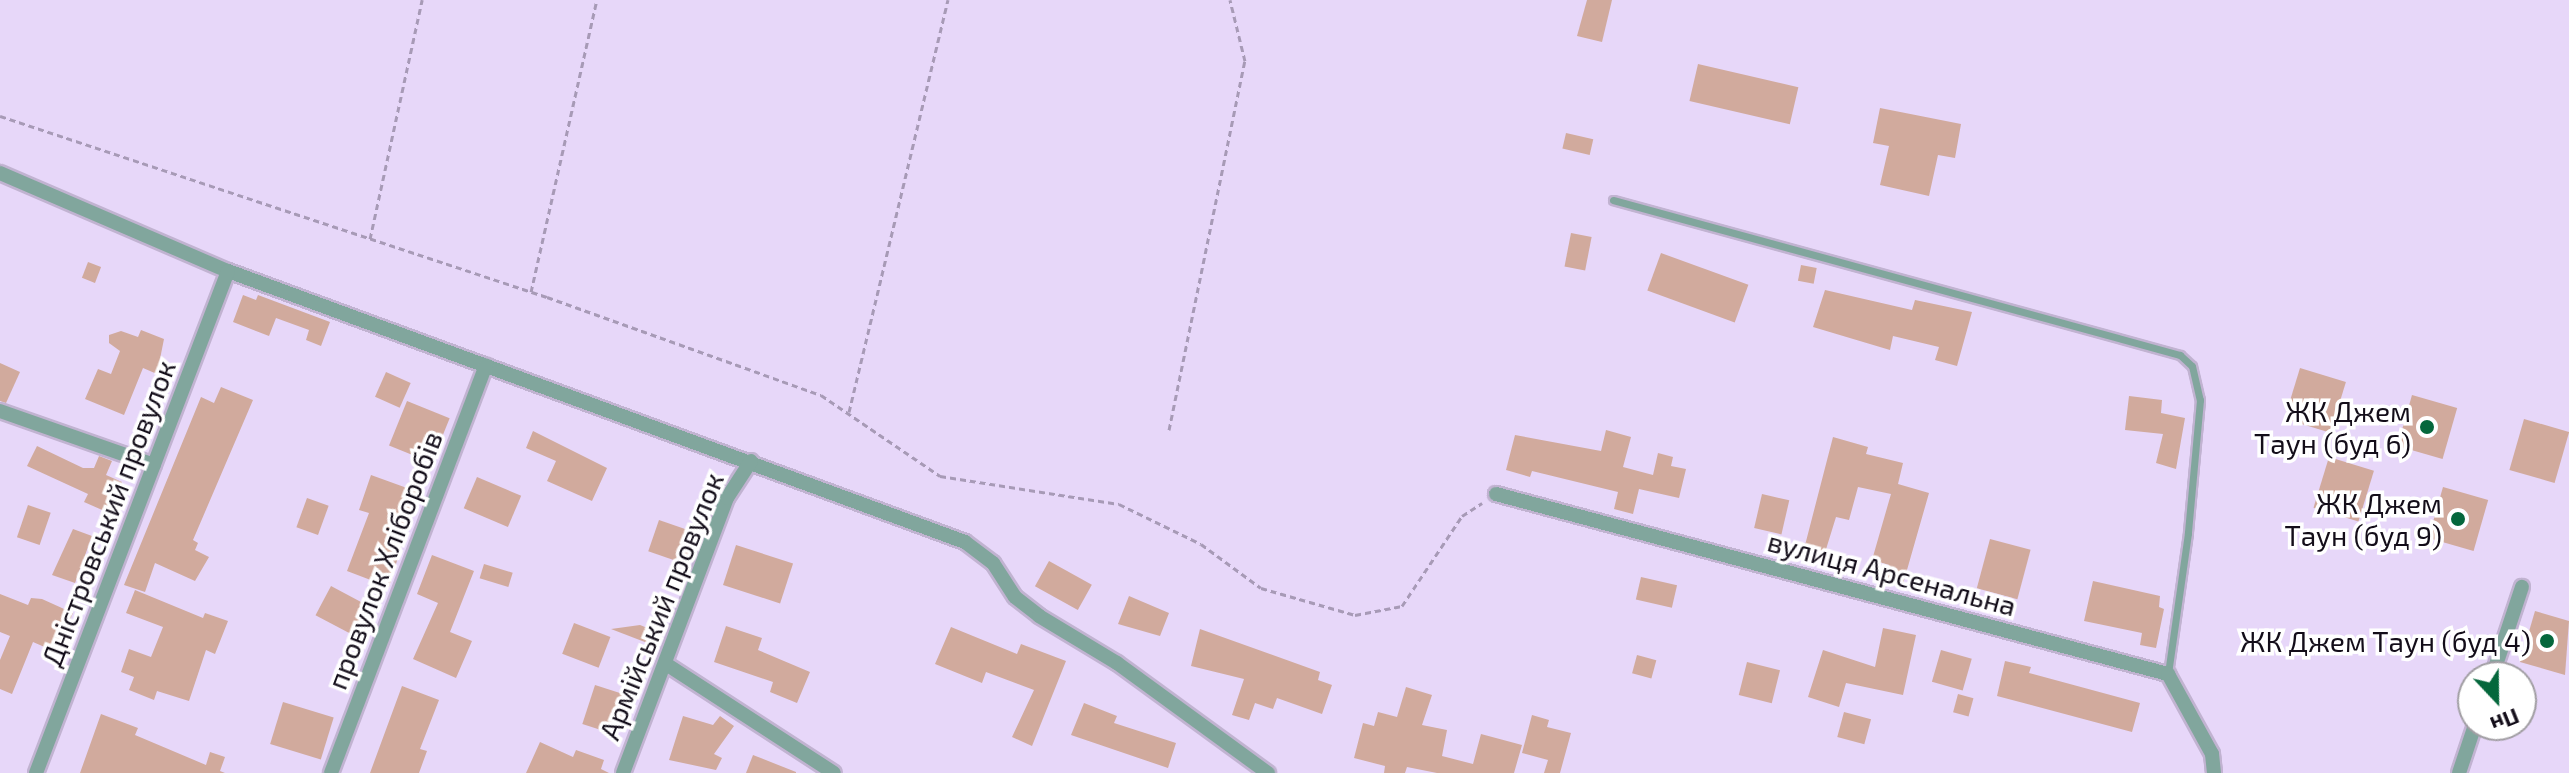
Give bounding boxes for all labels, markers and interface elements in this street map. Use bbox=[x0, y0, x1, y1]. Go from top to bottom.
street label: Дністровський провулок bbox=[34, 355, 182, 671]
place label: ЖК Джем Таун (буд 6) bbox=[2254, 394, 2411, 460]
marker: ЖК Джем Таун (буд 6) bbox=[2418, 418, 2436, 436]
street label: провулок Хліборобів bbox=[319, 426, 449, 694]
street label: Армійський провулок bbox=[592, 468, 730, 744]
place label: ЖК Джем Таун (буд 9) bbox=[2284, 486, 2442, 552]
marker: ЖК Джем Таун (буд 9) bbox=[2449, 510, 2467, 528]
street label: вулиця Арсенальна bbox=[1764, 524, 2020, 622]
place label: ЖК Джем Таун (буд 4) bbox=[2240, 624, 2531, 658]
marker: ЖК Джем Таун (буд 4) bbox=[2538, 632, 2556, 650]
north arrow bbox=[2457, 661, 2537, 741]
text: Пн bbox=[2487, 704, 2523, 739]

